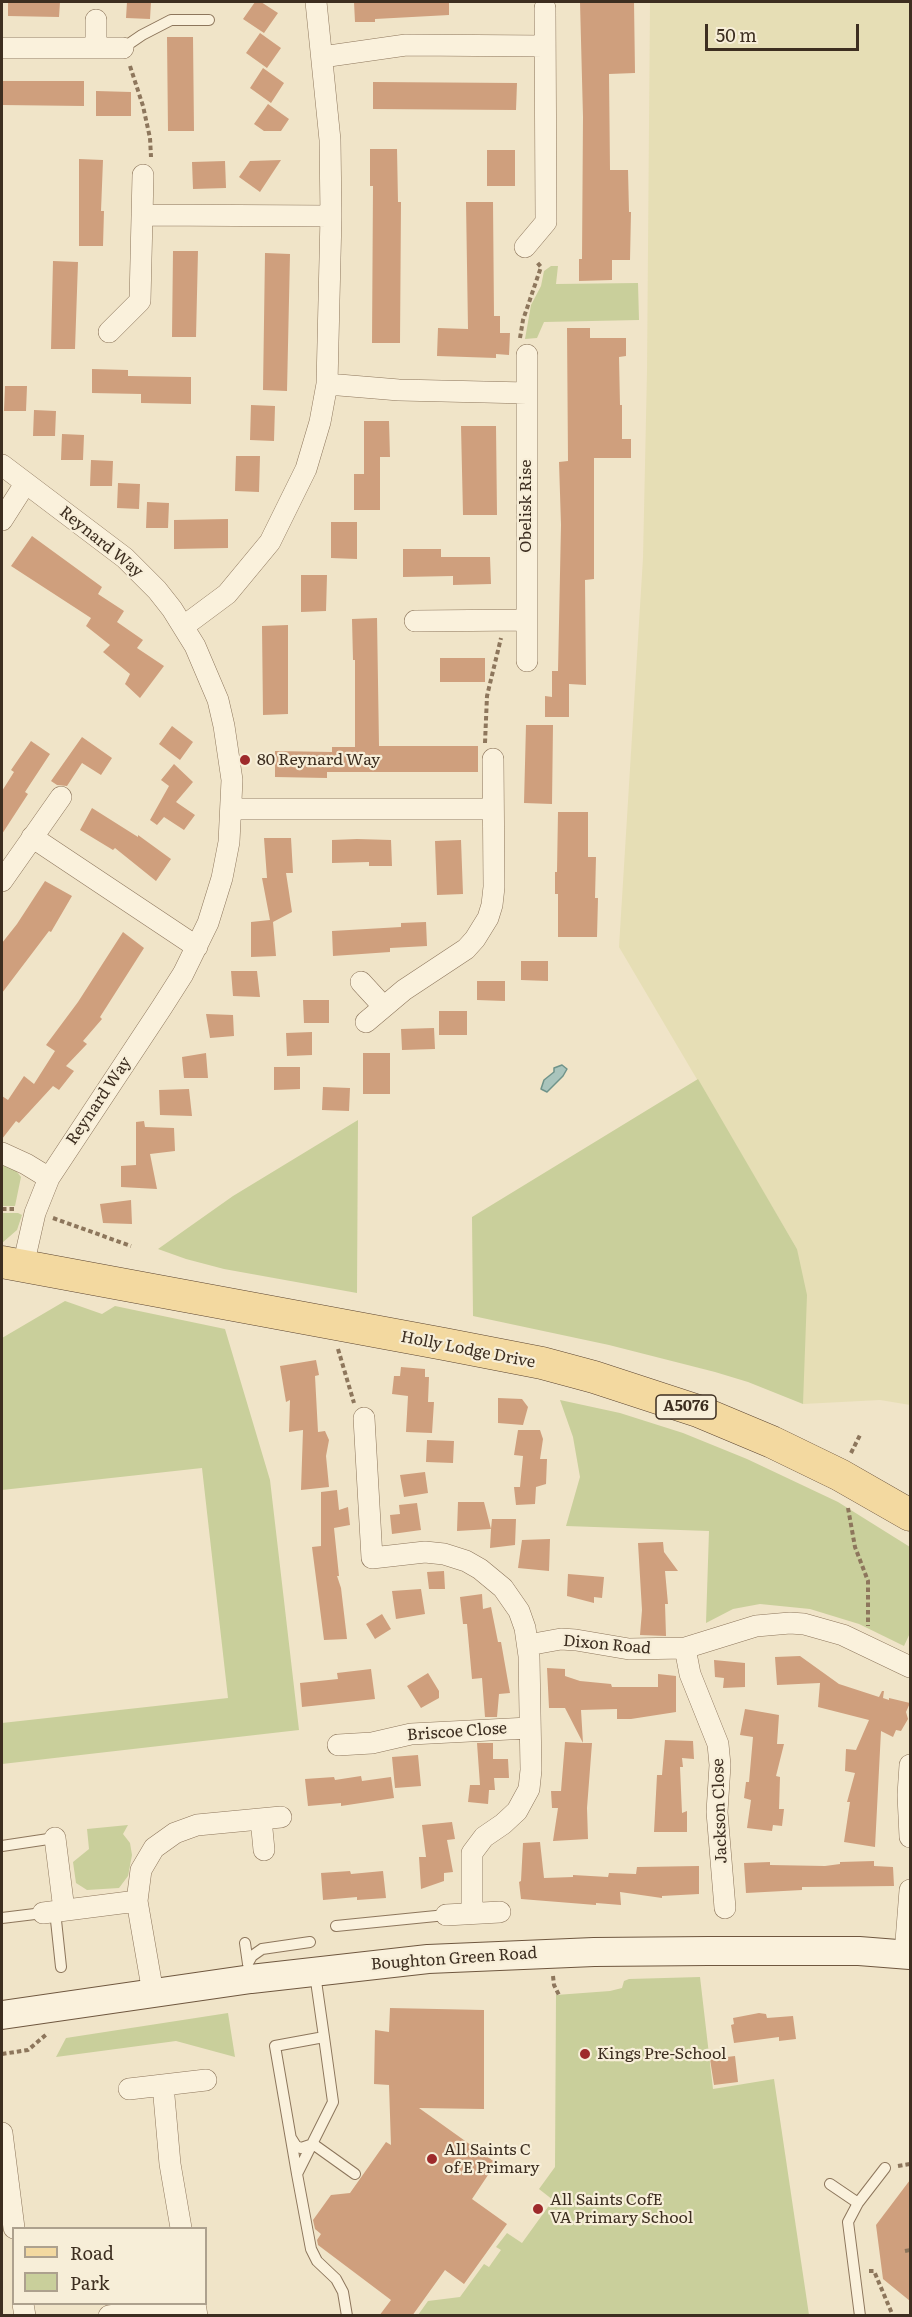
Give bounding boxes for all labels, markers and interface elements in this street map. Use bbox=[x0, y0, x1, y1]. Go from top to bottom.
scale bar bbox=[708, 12, 862, 50]
text: 50 m bbox=[716, 21, 757, 48]
street label: Obelisk Rise bbox=[516, 459, 536, 553]
street label: Reynard Way bbox=[55, 502, 147, 582]
place label: 80 Reynard Way bbox=[257, 750, 380, 770]
marker: 80 Reynard Way bbox=[238, 753, 252, 767]
street label: Reynard Way bbox=[63, 1053, 135, 1149]
street label: Holly Lodge Drive bbox=[399, 1328, 537, 1372]
road number: A5076 bbox=[656, 1395, 716, 1419]
street label: Dixon Road bbox=[562, 1632, 652, 1658]
street label: Briscoe Close bbox=[406, 1719, 508, 1745]
street label: Jackson Close bbox=[709, 1758, 731, 1864]
street label: Boughton Green Road bbox=[370, 1944, 538, 1974]
place label: Kings Pre-School bbox=[597, 2044, 726, 2064]
marker: Kings Pre-School bbox=[578, 2047, 592, 2061]
place label: All Saints C of E Primary bbox=[444, 2140, 539, 2178]
marker: All Saints C of E Primary bbox=[425, 2152, 439, 2166]
place label: All Saints CofE VA Primary School bbox=[550, 2190, 693, 2228]
marker: All Saints CofE VA Primary School bbox=[531, 2202, 545, 2216]
legend bbox=[12, 2227, 207, 2305]
text: Road bbox=[70, 2239, 114, 2266]
text: Park bbox=[70, 2269, 109, 2296]

